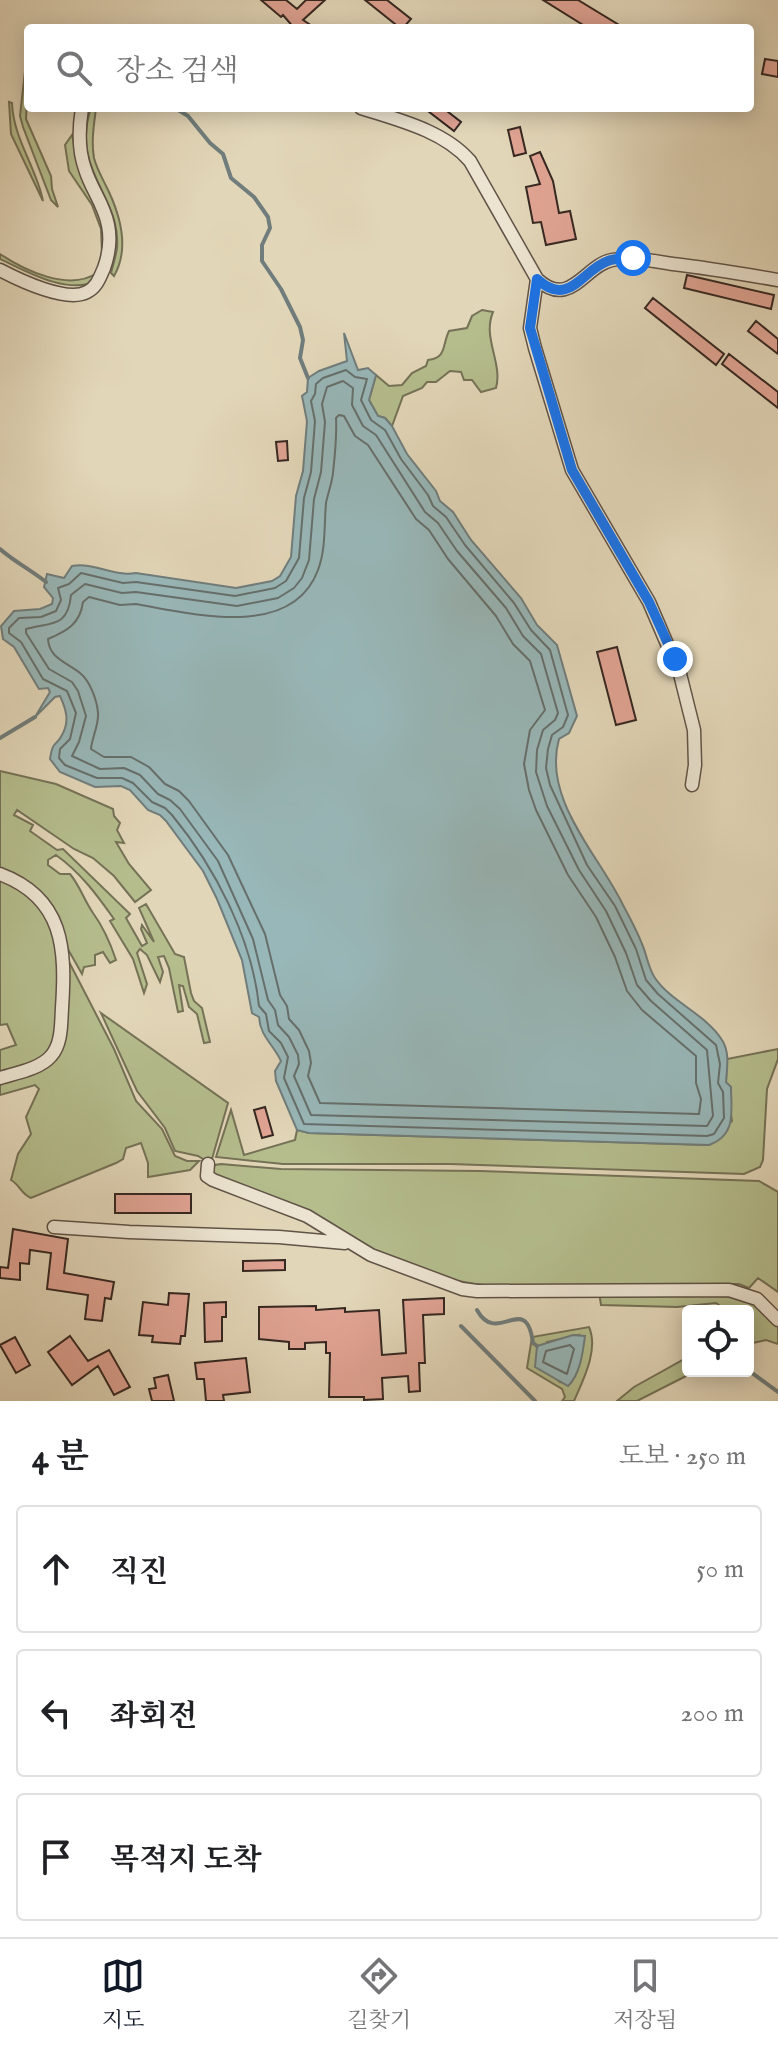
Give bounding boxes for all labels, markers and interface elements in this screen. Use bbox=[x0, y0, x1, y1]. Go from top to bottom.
search box bbox=[24, 24, 754, 112]
icon: search bbox=[52, 46, 96, 90]
text: 장소 검색 bbox=[116, 53, 238, 91]
route start bbox=[615, 240, 651, 276]
route end bbox=[657, 641, 693, 677]
map controls bbox=[682, 1305, 754, 1377]
button: locate bbox=[682, 1305, 754, 1377]
text: 4 분 bbox=[32, 1436, 89, 1479]
text: 도보 · 250 m bbox=[619, 1440, 746, 1473]
icon: ahead bbox=[34, 1547, 78, 1591]
text: 50 m bbox=[696, 1553, 744, 1586]
text: 직진 bbox=[110, 1554, 168, 1592]
icon: left bbox=[34, 1691, 78, 1735]
text: 200 m bbox=[680, 1697, 744, 1730]
text: 좌회전 bbox=[110, 1698, 197, 1736]
icon: arrive bbox=[34, 1835, 78, 1879]
text: 목적지 도착 bbox=[110, 1842, 261, 1880]
tab: 지도 bbox=[101, 1954, 145, 2035]
tab: 길찾기 bbox=[347, 1954, 411, 2035]
tab: 저장됨 bbox=[613, 1954, 677, 2035]

